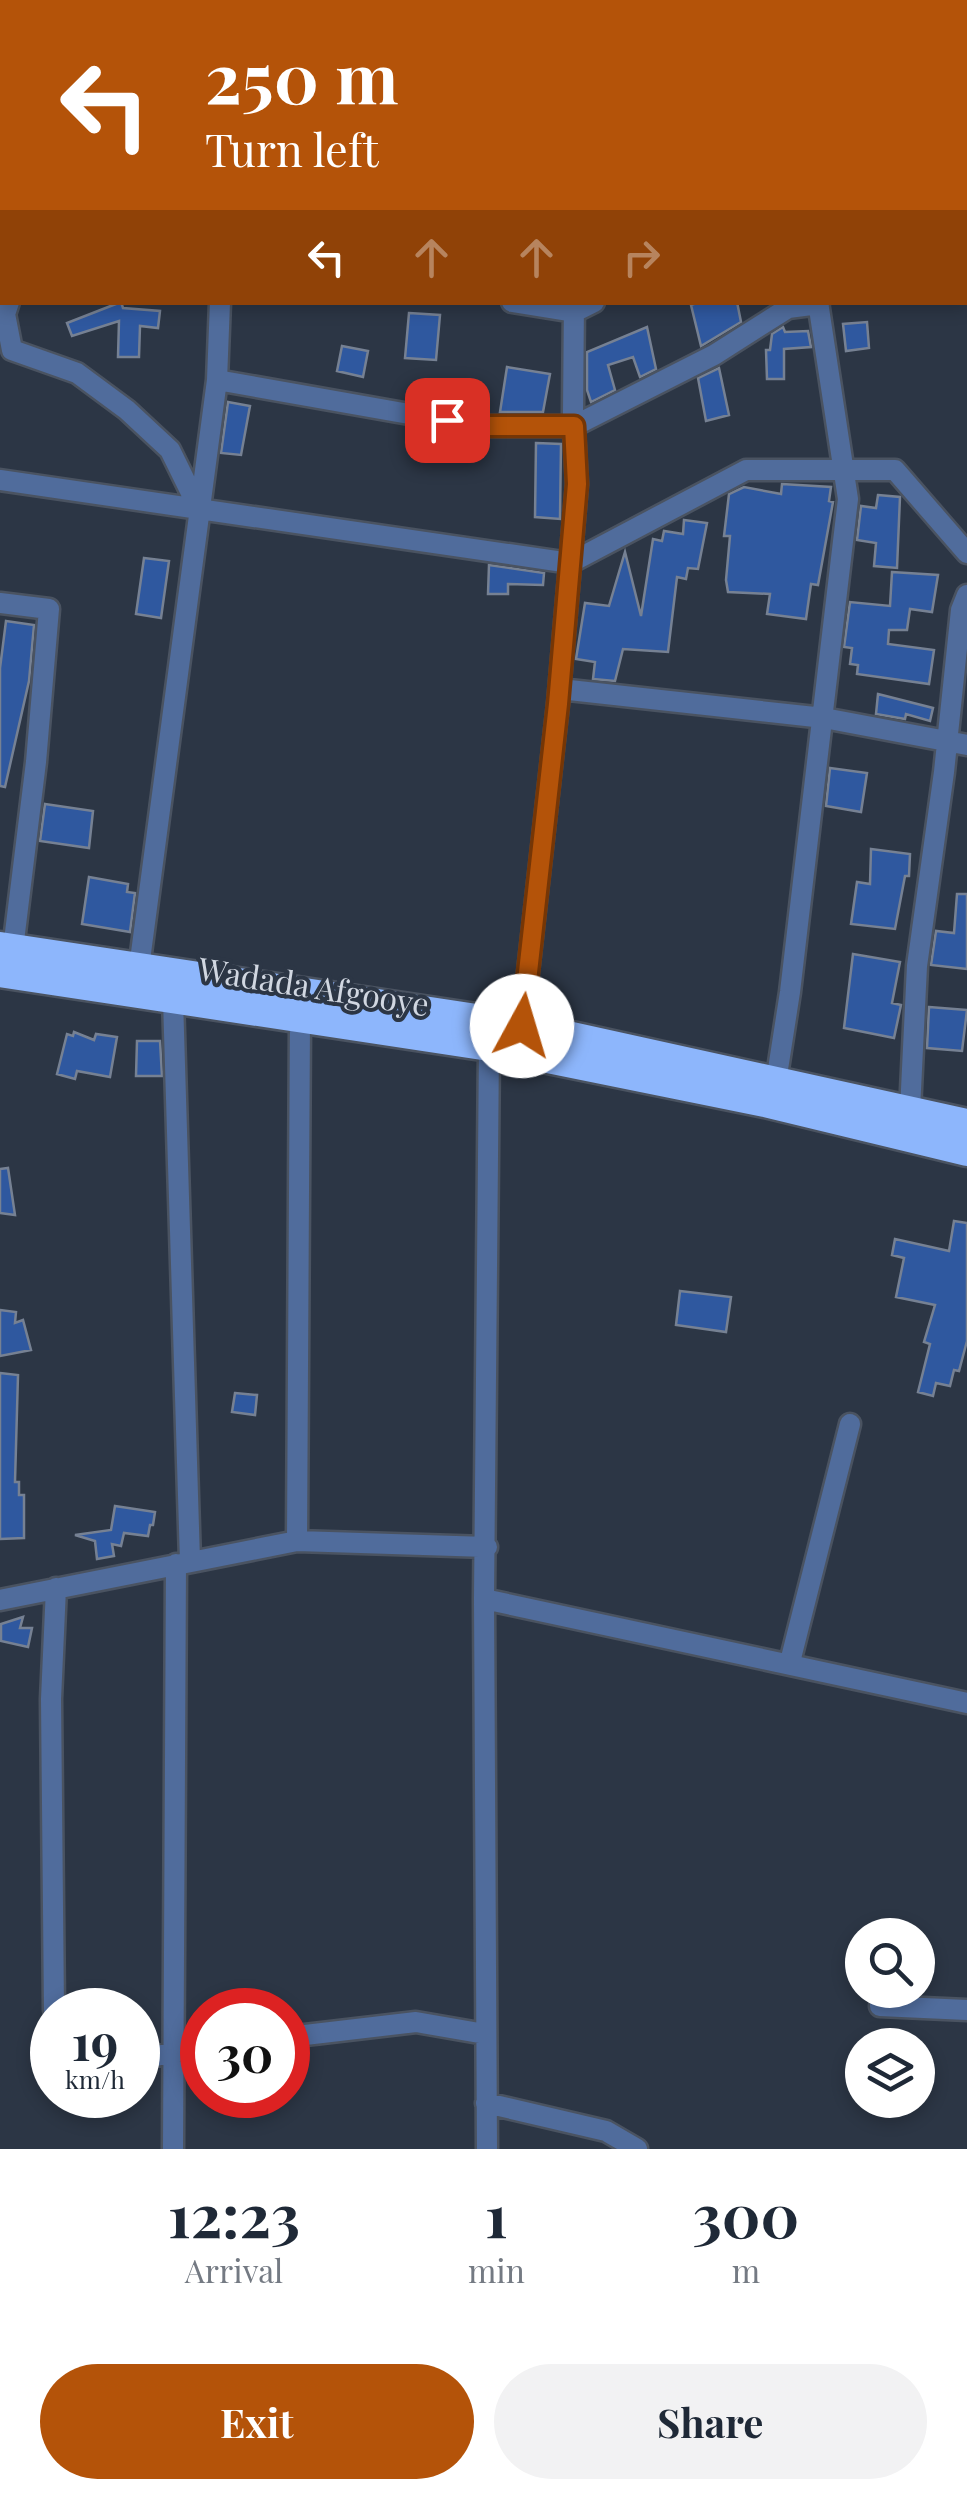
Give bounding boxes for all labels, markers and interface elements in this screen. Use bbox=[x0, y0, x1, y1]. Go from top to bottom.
text: 250 m bbox=[205, 28, 399, 122]
icon: left bbox=[40, 40, 170, 170]
text: Turn left bbox=[205, 118, 379, 178]
icon: left bbox=[299, 230, 354, 285]
icon: ahead bbox=[404, 230, 459, 285]
icon: ahead bbox=[509, 230, 564, 285]
icon: right bbox=[614, 230, 669, 285]
pin bbox=[405, 378, 490, 463]
icon: arrive bbox=[420, 393, 475, 448]
street label: Wadada Afgooye bbox=[195, 945, 432, 1024]
position arrow bbox=[470, 974, 574, 1078]
map controls bbox=[845, 1918, 935, 2118]
button: search bbox=[845, 1918, 935, 2008]
speed limit sign: 30 bbox=[180, 1988, 310, 2118]
text: 19 bbox=[72, 2007, 118, 2074]
button: layers bbox=[845, 2028, 935, 2118]
text: km/h bbox=[65, 2062, 125, 2095]
text: 12:23 bbox=[168, 2173, 300, 2253]
text: 1 bbox=[485, 2173, 508, 2253]
text: 300 bbox=[693, 2173, 799, 2253]
text: Arrival bbox=[185, 2248, 283, 2291]
text: min bbox=[468, 2248, 525, 2291]
text: m bbox=[732, 2248, 760, 2291]
button: Exit bbox=[40, 2364, 474, 2479]
button: Share bbox=[494, 2364, 927, 2479]

